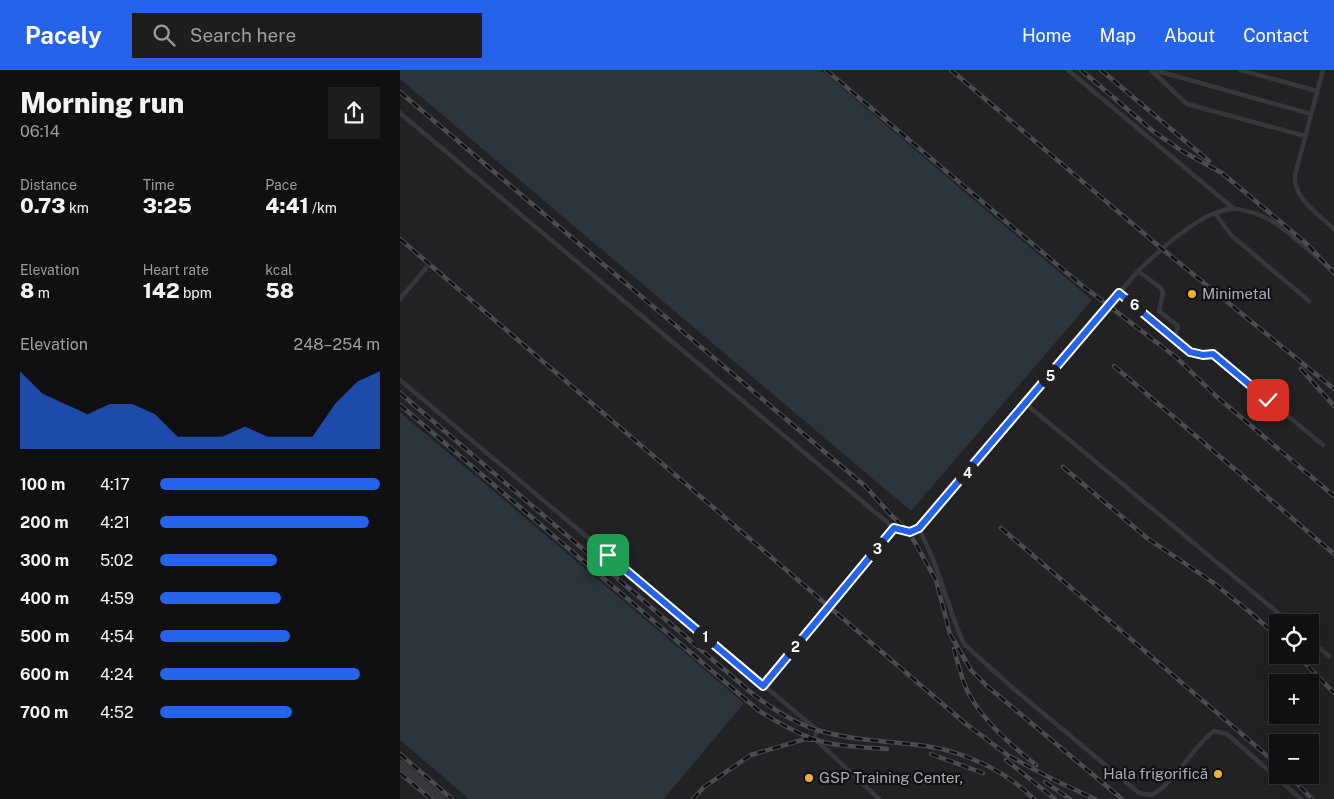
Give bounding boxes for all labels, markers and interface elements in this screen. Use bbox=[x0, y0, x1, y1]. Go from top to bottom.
search box bbox=[132, 13, 482, 58]
text: Pacely bbox=[25, 21, 102, 49]
icon: search bbox=[150, 21, 178, 49]
text: Search here bbox=[190, 24, 296, 46]
text: Home bbox=[1022, 25, 1072, 46]
text: Map bbox=[1100, 25, 1136, 46]
text: About bbox=[1164, 25, 1215, 46]
text: Contact bbox=[1243, 25, 1309, 46]
text: Morning run bbox=[20, 86, 184, 119]
button: share bbox=[328, 87, 380, 139]
text: 06:14 bbox=[20, 122, 60, 141]
text: Distance bbox=[20, 177, 77, 193]
text: Time bbox=[143, 177, 175, 193]
text: Pace bbox=[265, 177, 297, 193]
text: 0.73 bbox=[20, 193, 66, 218]
text: 3:25 bbox=[143, 193, 192, 218]
text: 4:41 bbox=[265, 193, 309, 218]
text: km bbox=[66, 200, 89, 216]
text: /km bbox=[309, 200, 337, 216]
text: Elevation bbox=[20, 262, 79, 278]
text: Heart rate bbox=[143, 262, 209, 278]
text: kcal bbox=[265, 262, 292, 278]
text: 8 bbox=[20, 278, 34, 303]
text: 142 bbox=[143, 278, 180, 303]
text: 58 bbox=[265, 278, 294, 303]
text: m bbox=[34, 285, 50, 301]
text: bpm bbox=[180, 285, 212, 301]
place label: Minimetal bbox=[1202, 285, 1271, 302]
marker: Minimetal bbox=[1186, 288, 1198, 300]
pin: 6 bbox=[1122, 292, 1146, 318]
text: 6 bbox=[1130, 297, 1139, 313]
text: Elevation bbox=[20, 335, 88, 354]
text: 248–254 m bbox=[294, 335, 380, 354]
pin: 5 bbox=[1038, 364, 1062, 388]
text: 5 bbox=[1046, 368, 1055, 384]
pin bbox=[1247, 379, 1289, 421]
icon: check bbox=[1254, 386, 1282, 414]
pin: 4 bbox=[954, 460, 980, 486]
text: 4 bbox=[963, 465, 972, 481]
text: 100 m bbox=[20, 475, 65, 494]
text: 4:17 bbox=[100, 475, 130, 494]
text: 200 m bbox=[20, 513, 69, 532]
text: 4:21 bbox=[100, 513, 130, 532]
pin bbox=[587, 534, 629, 576]
pin: 3 bbox=[864, 536, 890, 562]
icon: arrive bbox=[594, 541, 622, 569]
text: 3 bbox=[873, 541, 882, 557]
text: 300 m bbox=[20, 551, 69, 570]
text: 5:02 bbox=[100, 551, 133, 570]
text: 400 m bbox=[20, 589, 69, 608]
text: 4:59 bbox=[100, 589, 134, 608]
map controls bbox=[1269, 614, 1319, 784]
button: locate bbox=[1269, 614, 1319, 664]
pin: 1 bbox=[692, 624, 718, 650]
text: 500 m bbox=[20, 627, 69, 646]
text: 4:54 bbox=[100, 627, 134, 646]
text: 1 bbox=[703, 629, 709, 645]
pin: 2 bbox=[782, 634, 808, 660]
text: 2 bbox=[791, 639, 800, 655]
text: 600 m bbox=[20, 665, 69, 684]
text: 4:24 bbox=[100, 665, 134, 684]
button: + bbox=[1269, 674, 1319, 724]
text: 700 m bbox=[20, 703, 68, 722]
text: 4:52 bbox=[100, 703, 133, 722]
button: − bbox=[1269, 734, 1319, 784]
place label: Hala frigorifică bbox=[1103, 765, 1208, 782]
marker: Hala frigorifică bbox=[1212, 768, 1224, 780]
place label: GSP Training Center, bbox=[819, 769, 963, 786]
marker: GSP Training Center, bbox=[803, 772, 815, 784]

